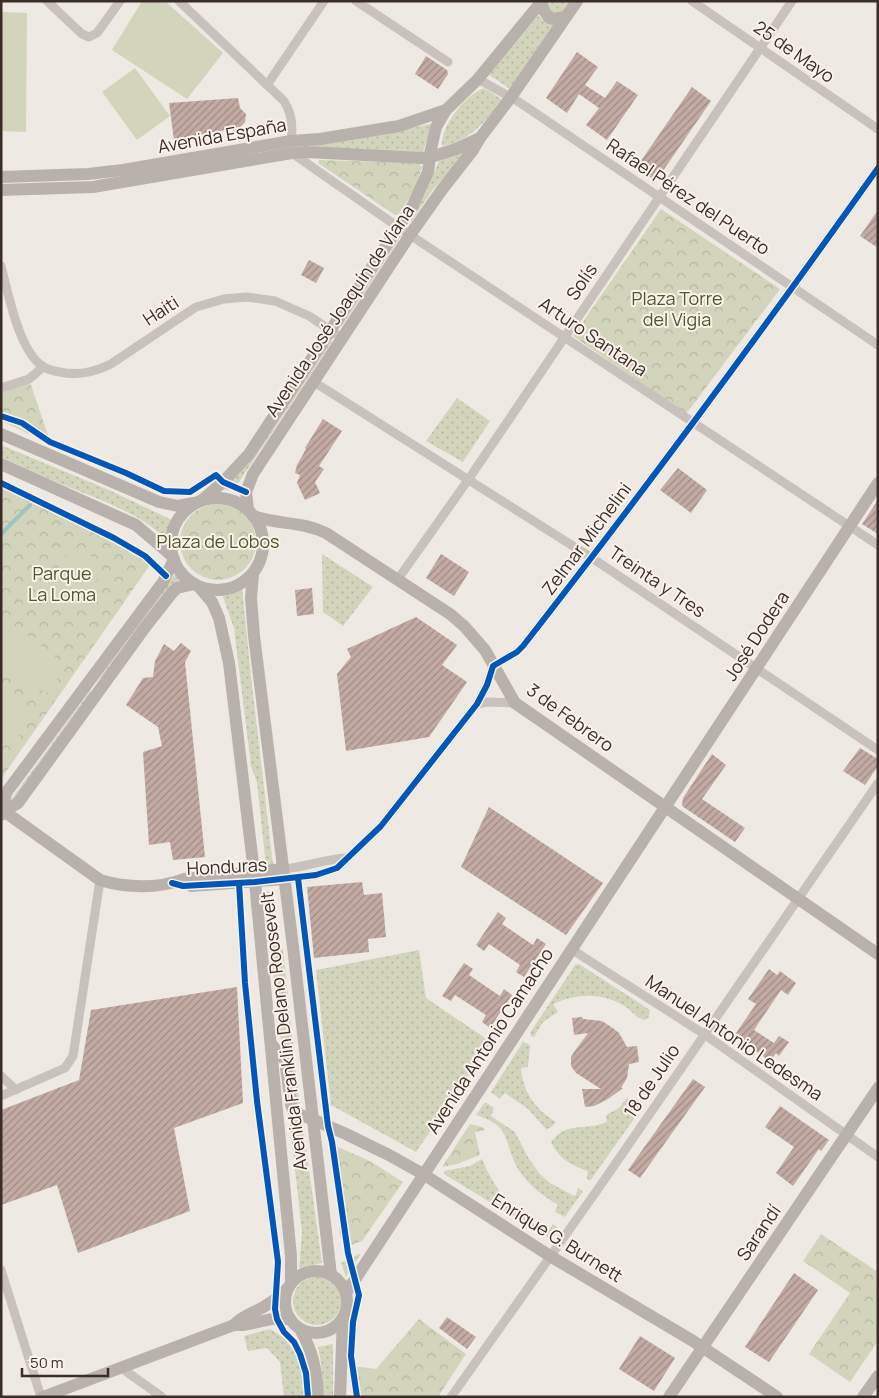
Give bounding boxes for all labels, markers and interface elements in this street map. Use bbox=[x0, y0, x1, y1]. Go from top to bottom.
street label: 25 de Mayo bbox=[749, 15, 840, 88]
street label: Avenida España bbox=[156, 112, 288, 158]
street label: Rafael Pérez del Puerto bbox=[602, 132, 775, 260]
street label: Avenida José Joaquín de Viana bbox=[259, 200, 419, 421]
street label: Solís bbox=[560, 258, 602, 305]
park label: Plaza Torre del Vigia bbox=[632, 286, 722, 331]
street label: Haiti bbox=[138, 290, 183, 331]
street label: Arturo Santana bbox=[535, 291, 653, 381]
street label: Zelmar Michelini bbox=[536, 477, 636, 600]
park label: Plaza de Lobos bbox=[157, 529, 279, 553]
street label: Treinta y Tres bbox=[605, 540, 711, 622]
park label: Parque La Loma bbox=[28, 561, 96, 606]
street label: José Dodera bbox=[718, 586, 794, 685]
street label: 3 de Febrero bbox=[522, 677, 619, 757]
street label: Honduras bbox=[186, 852, 268, 880]
street label: Avenida Franklin Delano Roosevelt bbox=[254, 890, 312, 1172]
street label: Avenida Antonio Camacho bbox=[420, 943, 558, 1138]
street label: Manuel Antonio Ledesma bbox=[641, 969, 828, 1106]
street label: 18 de Julio bbox=[618, 1039, 685, 1122]
street label: Enrique G. Burnett bbox=[488, 1187, 627, 1287]
street label: Sarandí bbox=[731, 1200, 786, 1265]
scale bar bbox=[22, 1346, 109, 1378]
text: 50 m bbox=[30, 1352, 64, 1373]

